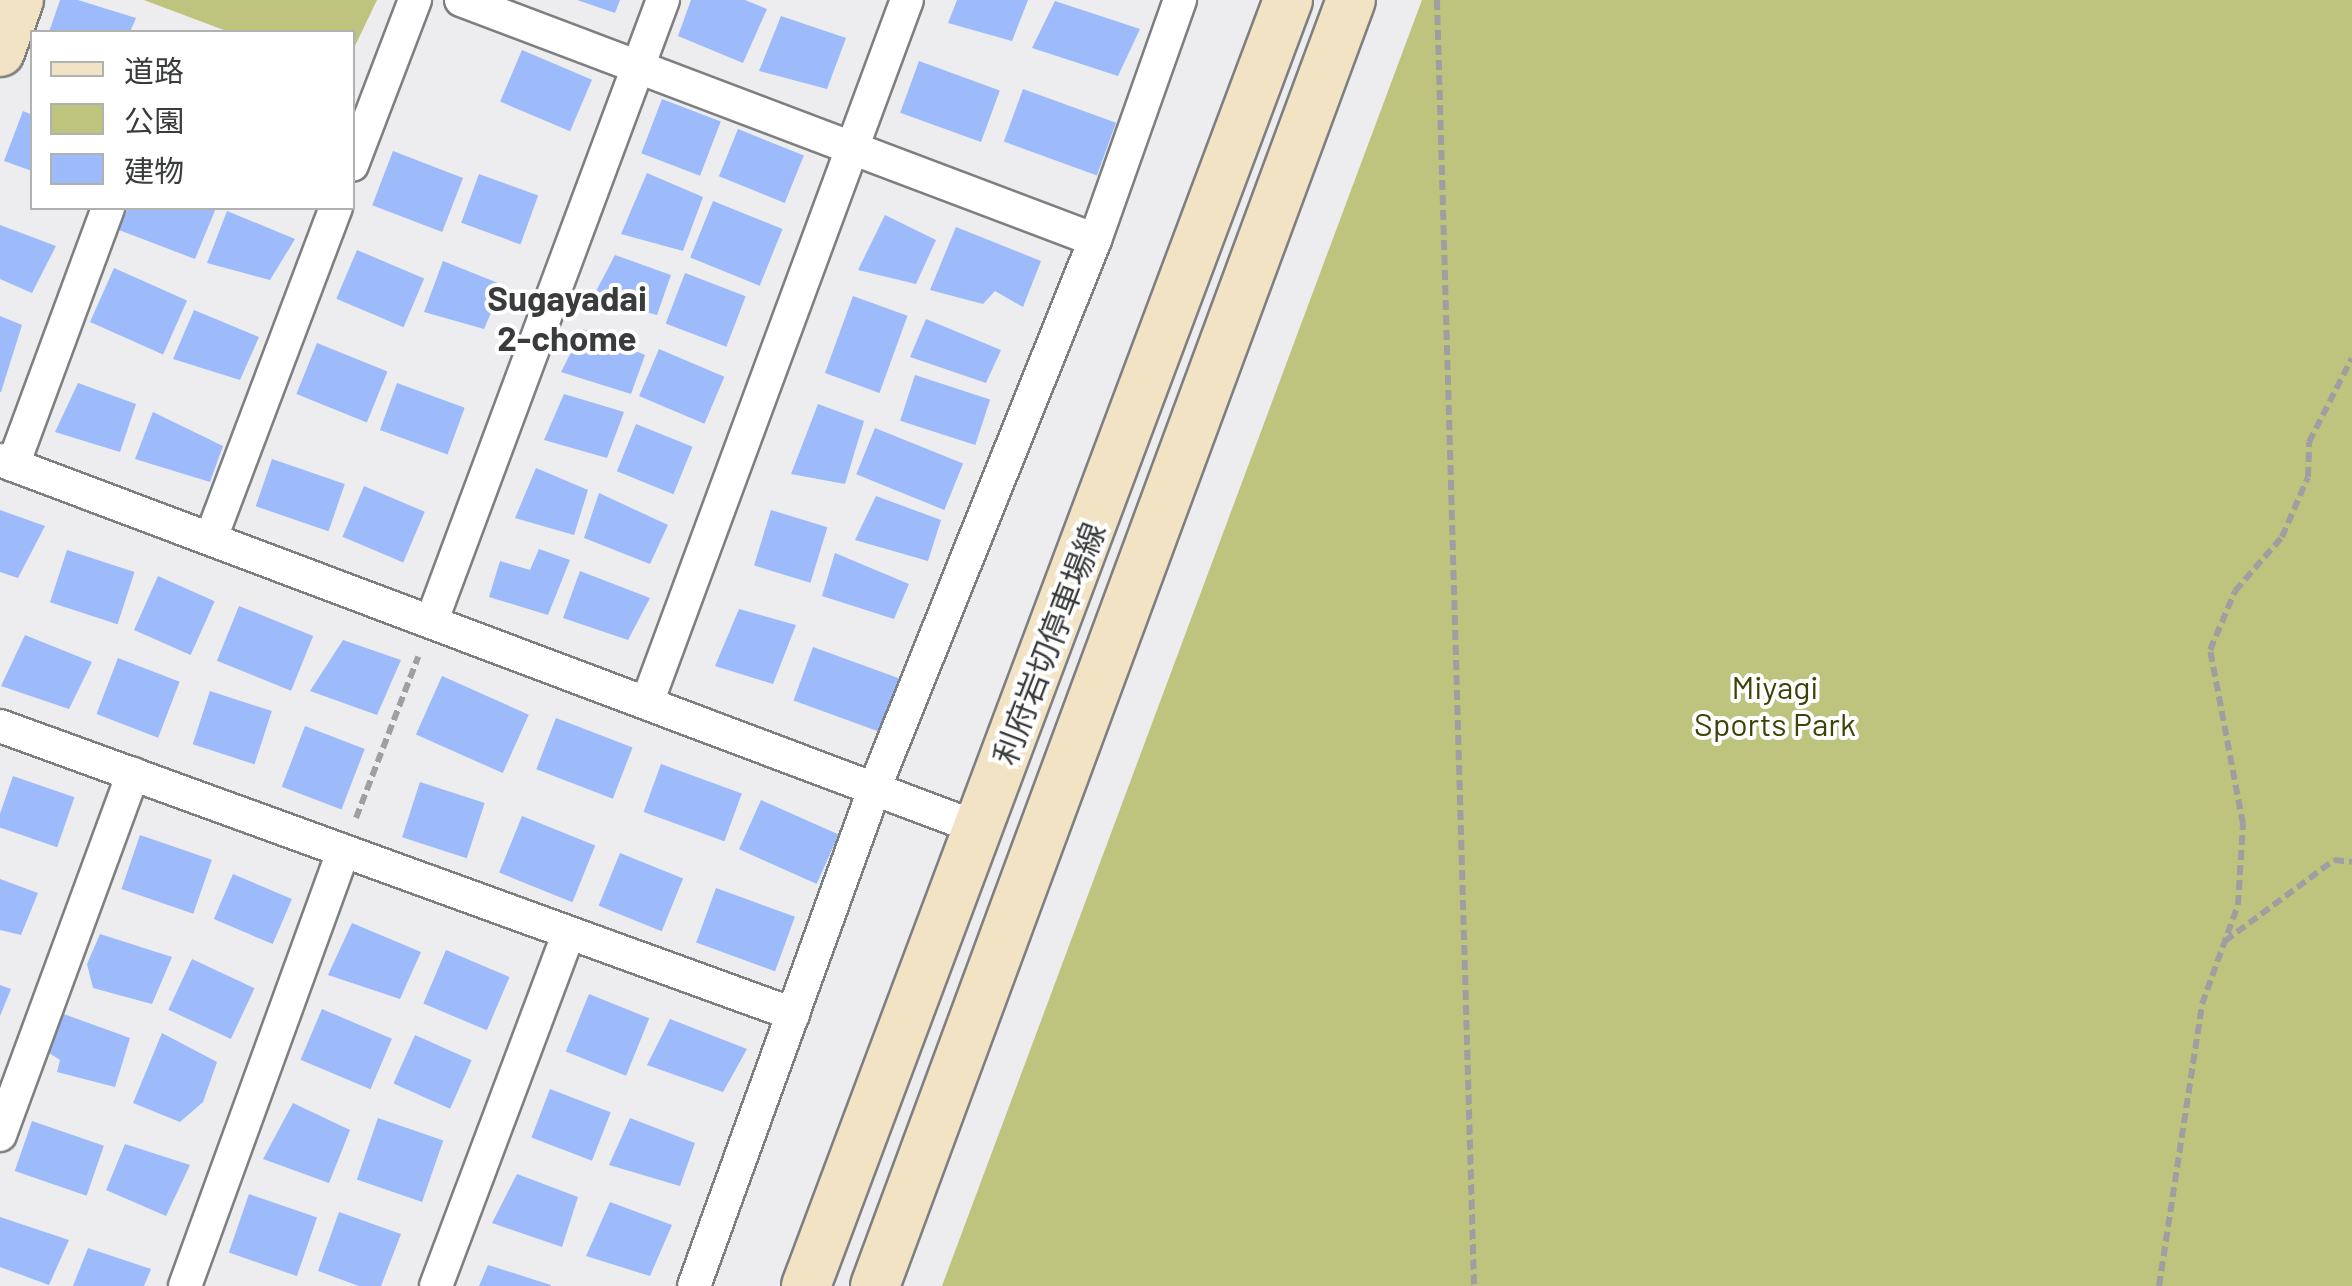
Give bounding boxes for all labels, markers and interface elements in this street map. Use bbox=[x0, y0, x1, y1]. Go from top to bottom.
legend bbox=[30, 30, 355, 210]
text: 道路 bbox=[124, 52, 184, 88]
text: 公園 bbox=[124, 102, 184, 138]
text: 建物 bbox=[124, 152, 184, 188]
district label: Sugayadai 2-chome bbox=[487, 276, 647, 358]
street label: 利府岩切停車場線 bbox=[984, 517, 1112, 769]
park label: Miyagi Sports Park bbox=[1694, 668, 1856, 743]

